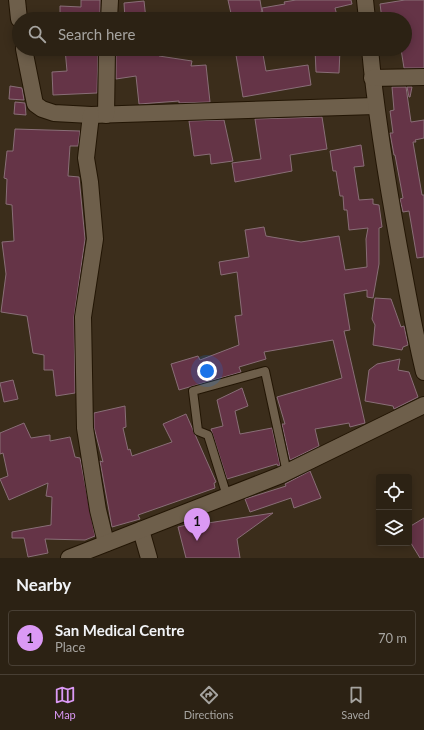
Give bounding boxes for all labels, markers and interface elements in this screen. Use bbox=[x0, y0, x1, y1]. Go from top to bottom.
search box bbox=[12, 12, 412, 56]
icon: search bbox=[26, 23, 48, 45]
text: Search here bbox=[58, 25, 135, 43]
your location bbox=[197, 361, 217, 381]
map controls bbox=[376, 474, 412, 546]
button: locate bbox=[376, 474, 412, 510]
pin: 1 bbox=[184, 508, 210, 541]
button: layers bbox=[376, 510, 412, 546]
text: Nearby bbox=[16, 574, 71, 595]
text: San Medical Centre bbox=[55, 621, 184, 639]
text: 1 bbox=[26, 630, 34, 646]
text: 70 m bbox=[378, 630, 407, 646]
text: Place bbox=[55, 639, 85, 655]
tab: Map bbox=[54, 684, 76, 721]
tab: Directions bbox=[184, 684, 233, 721]
tab: Saved bbox=[341, 684, 370, 721]

